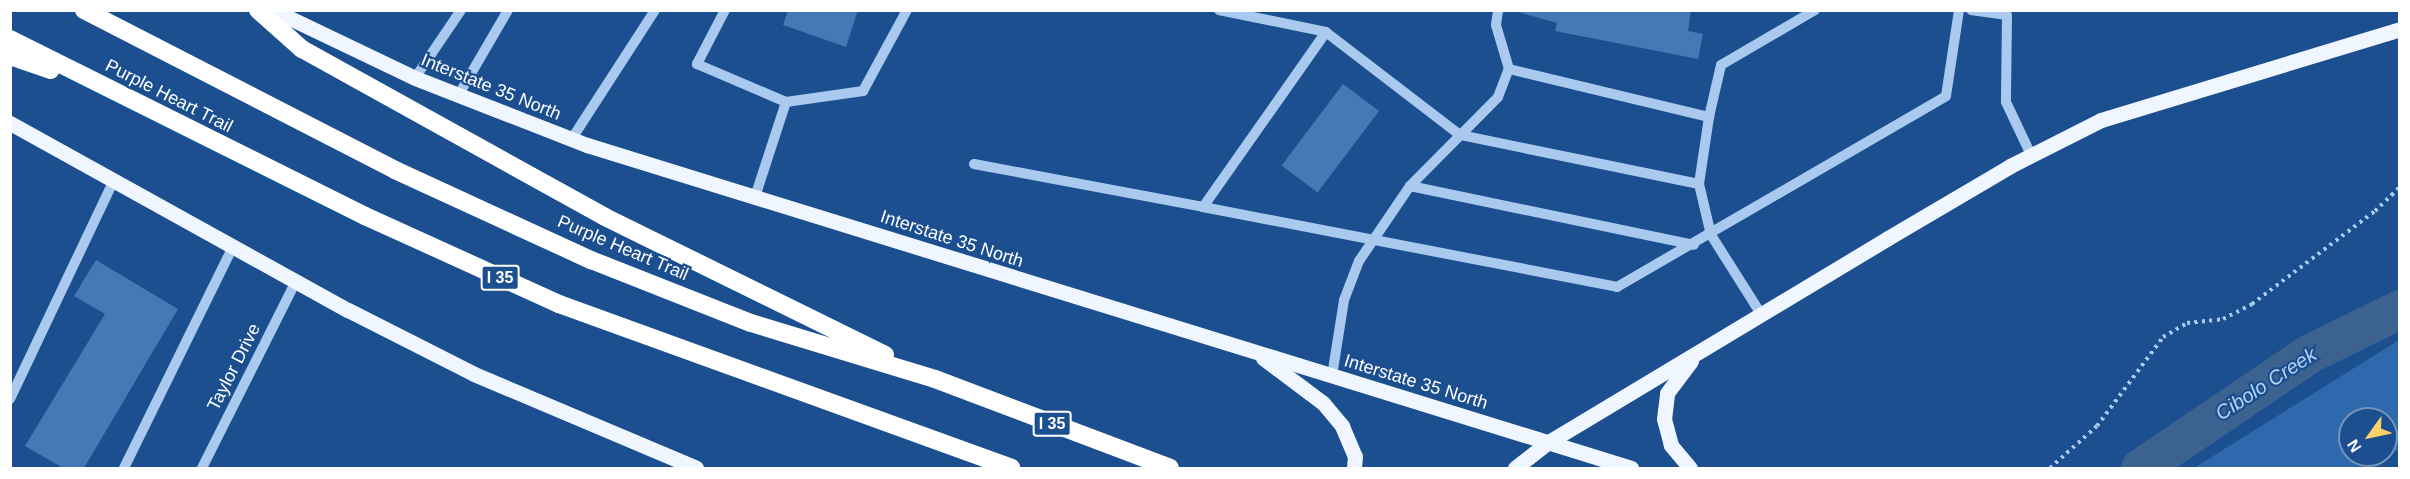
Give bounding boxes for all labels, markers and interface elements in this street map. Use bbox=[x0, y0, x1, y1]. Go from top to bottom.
street label: Interstate 35 North bbox=[418, 49, 564, 125]
street label: Purple Heart Trail bbox=[102, 55, 236, 137]
street label: Interstate 35 North bbox=[878, 206, 1026, 272]
street label: Purple Heart Trail bbox=[554, 211, 692, 285]
road number: I 35 bbox=[480, 265, 520, 291]
street label: Taylor Drive bbox=[203, 320, 265, 414]
water label: Cibolo Creek bbox=[2211, 342, 2321, 426]
street label: Interstate 35 North bbox=[1342, 350, 1490, 414]
north arrow bbox=[2338, 407, 2398, 467]
road number: I 35 bbox=[1032, 411, 1072, 437]
text: N bbox=[2344, 437, 2364, 455]

